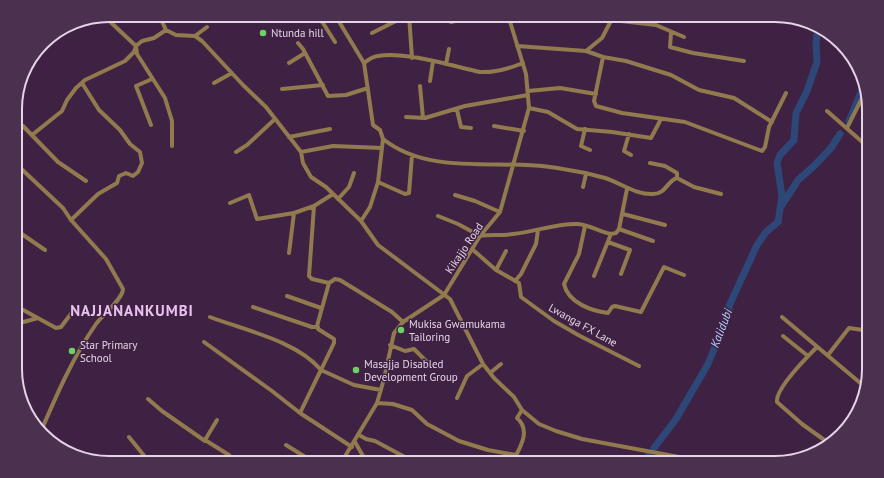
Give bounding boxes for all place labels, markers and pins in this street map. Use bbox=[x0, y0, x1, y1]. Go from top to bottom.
place label: Ntunda hill bbox=[271, 26, 325, 40]
marker: Ntunda hill bbox=[258, 28, 268, 38]
place label: Mukisa Gwamukama Tailoring bbox=[409, 317, 505, 344]
marker: Mukisa Gwamukama Tailoring bbox=[396, 325, 406, 335]
place label: Star Primary School bbox=[80, 338, 138, 365]
marker: Star Primary School bbox=[67, 346, 77, 356]
place label: Masajja Disabled Development Group bbox=[364, 357, 458, 384]
marker: Masajja Disabled Development Group bbox=[351, 365, 361, 375]

